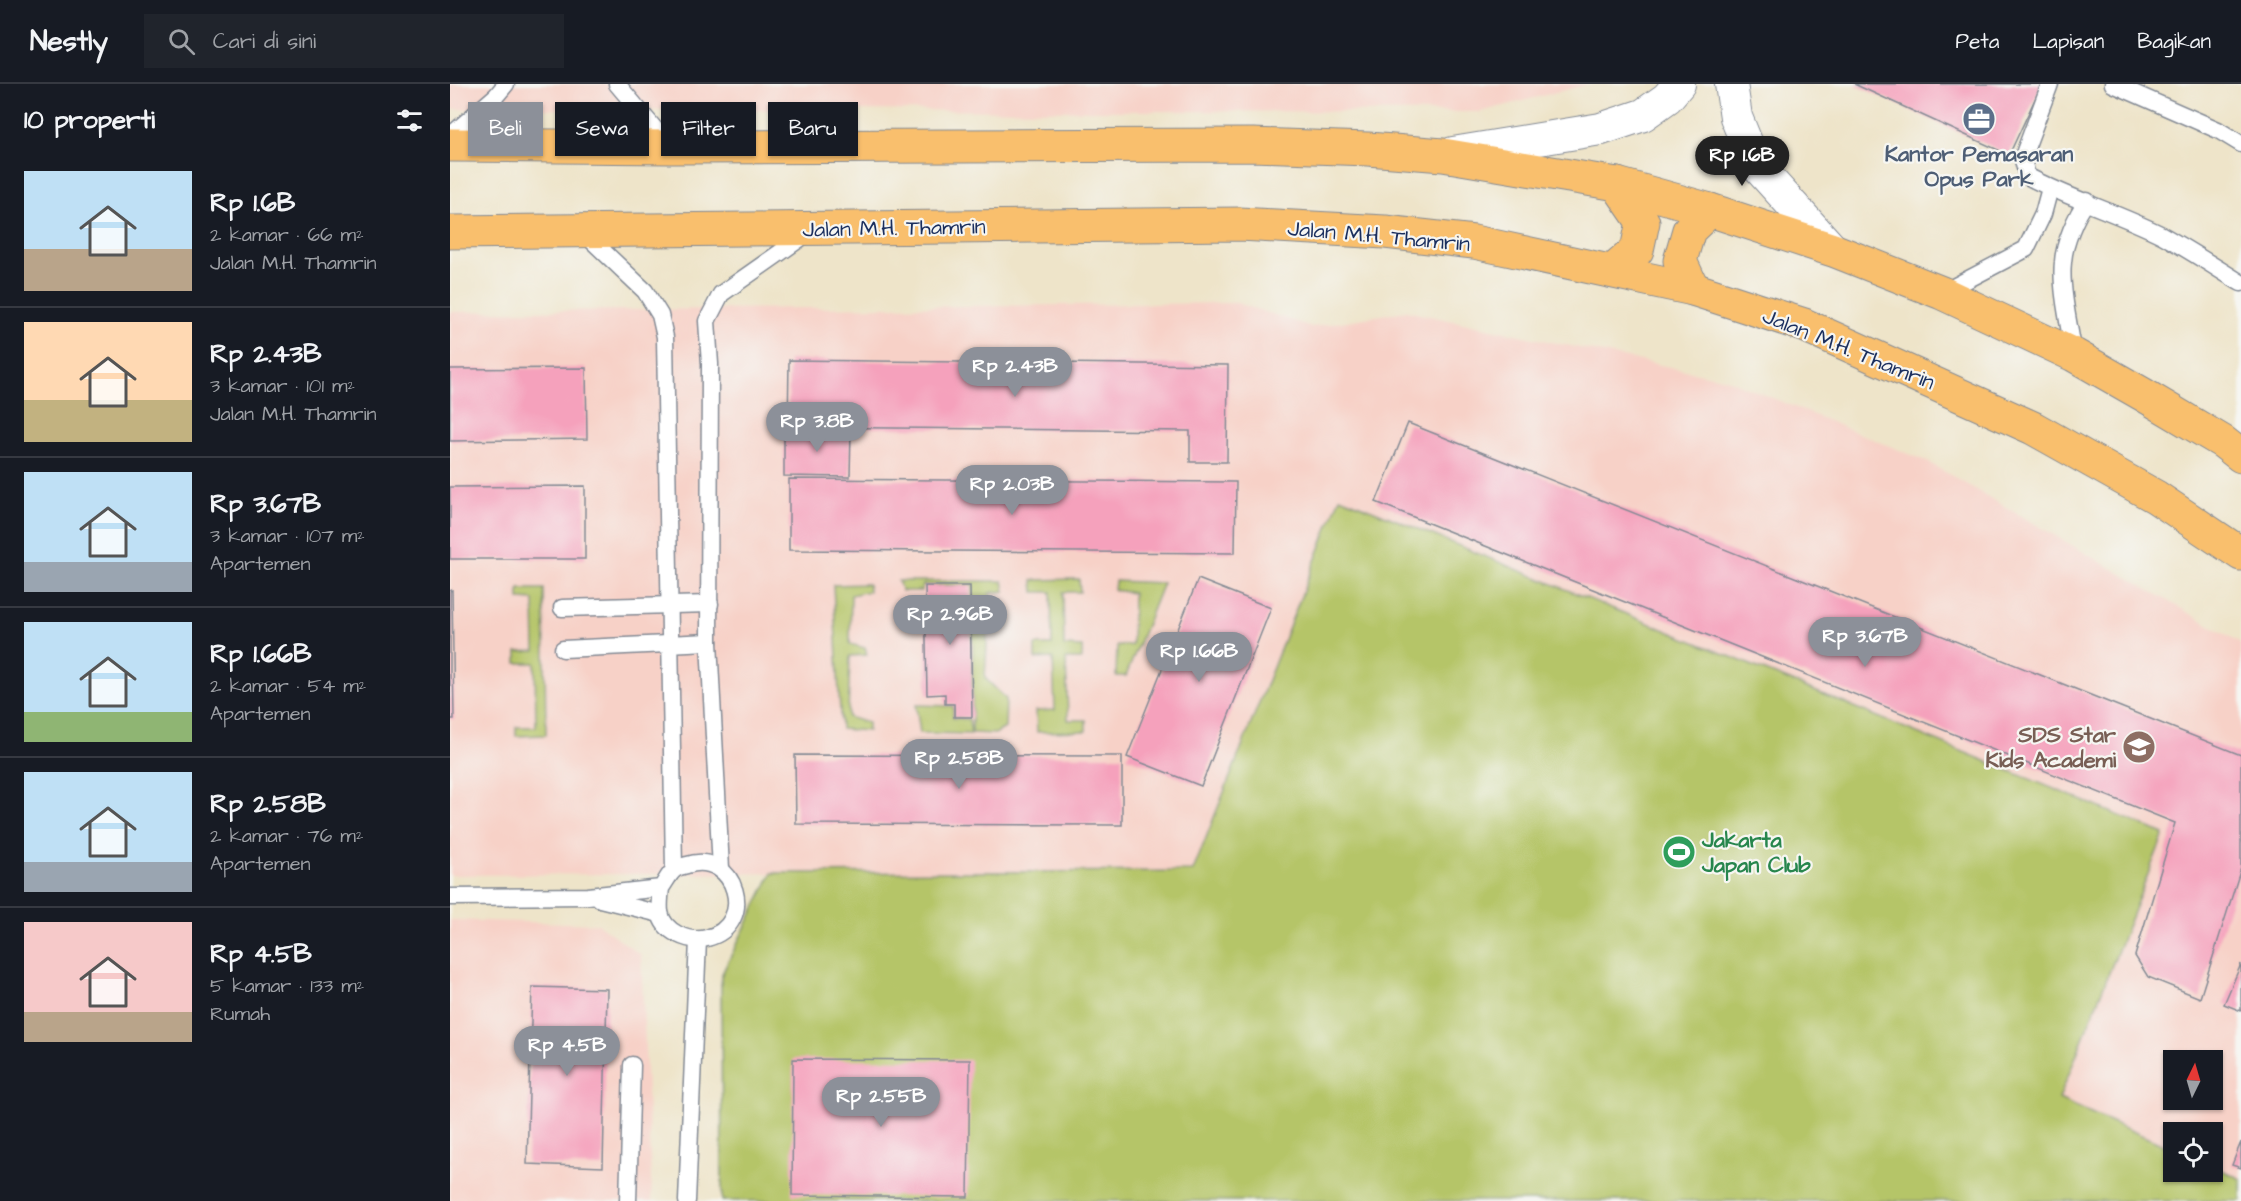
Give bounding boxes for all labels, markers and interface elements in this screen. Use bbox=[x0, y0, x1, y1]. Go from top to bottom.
search box bbox=[144, 14, 564, 68]
text: Nestly bbox=[30, 22, 108, 61]
icon: search bbox=[165, 25, 198, 58]
text: Cari di sini bbox=[213, 26, 316, 57]
text: Peta bbox=[1956, 27, 1999, 56]
text: Lapisan bbox=[2032, 27, 2104, 56]
text: Bagikan bbox=[2137, 27, 2211, 56]
office icon: Kantor Pemasaran Opus Park bbox=[1961, 101, 1997, 137]
text: 10 properti bbox=[24, 102, 155, 138]
chip: Beli bbox=[468, 102, 543, 156]
chip: Sewa bbox=[555, 102, 649, 156]
chip: Filter bbox=[661, 102, 756, 156]
chip: Baru bbox=[768, 102, 858, 156]
icon: filters bbox=[393, 104, 426, 137]
pin: Rp 1.6B bbox=[1687, 136, 1797, 187]
place label: Kantor Pemasaran Opus Park bbox=[1885, 139, 2073, 195]
text: Rp 1.6B bbox=[1709, 141, 1775, 169]
text: Rp 1.6B bbox=[210, 185, 295, 221]
icon: home bbox=[72, 195, 144, 267]
street label: Jalan M.H. Thamrin bbox=[802, 211, 986, 246]
street label: Jalan M.H. Thamrin bbox=[1286, 213, 1471, 260]
text: 2 kamar · 66 m² bbox=[210, 221, 364, 249]
text: Jalan M.H. Thamrin bbox=[210, 249, 377, 277]
street label: Jalan M.H. Thamrin bbox=[1758, 301, 1939, 398]
text: Rp 2.43B bbox=[210, 336, 321, 372]
icon: home bbox=[72, 346, 144, 418]
pin: Rp 2.43B bbox=[953, 347, 1077, 398]
text: Rp 2.43B bbox=[972, 352, 1058, 380]
text: 3 kamar · 101 m² bbox=[210, 372, 355, 400]
text: Jalan M.H. Thamrin bbox=[210, 400, 377, 428]
pin: Rp 3.8B bbox=[762, 402, 872, 453]
text: Rp 3.8B bbox=[780, 407, 854, 435]
pin: Rp 2.03B bbox=[950, 465, 1074, 516]
text: Rp 2.03B bbox=[970, 470, 1054, 498]
text: Rp 3.67B bbox=[210, 486, 321, 522]
icon: home bbox=[72, 496, 144, 568]
text: 3 kamar · 107 m² bbox=[210, 522, 365, 550]
text: Apartemen bbox=[210, 550, 310, 578]
pin: Rp 2.96B bbox=[888, 595, 1012, 646]
text: Rp 2.96B bbox=[907, 600, 993, 628]
pin: Rp 3.67B bbox=[1803, 617, 1927, 668]
text: Rp 3.67B bbox=[1822, 622, 1908, 650]
pin: Rp 1.66B bbox=[1137, 632, 1261, 683]
text: Rp 1.66B bbox=[210, 636, 312, 672]
text: Rp 1.66B bbox=[1160, 637, 1238, 665]
icon: home bbox=[72, 646, 144, 718]
text: 2 kamar · 54 m² bbox=[210, 672, 366, 700]
text: Apartemen bbox=[210, 700, 310, 728]
place label: SDS Star Kids Academi bbox=[1985, 720, 2117, 776]
school or university icon: SDS Star Kids Academi bbox=[2121, 729, 2157, 765]
pin: Rp 2.58B bbox=[897, 739, 1021, 790]
text: Rp 2.58B bbox=[914, 744, 1004, 772]
text: Rp 2.58B bbox=[210, 786, 326, 822]
icon: home bbox=[72, 796, 144, 868]
text: 2 kamar · 76 m² bbox=[210, 822, 363, 850]
place label: Jakarta Japan Club bbox=[1701, 825, 1811, 881]
sports icon: Jakarta Japan Club bbox=[1661, 834, 1697, 870]
text: Apartemen bbox=[210, 850, 310, 878]
text: Rp 4.5B bbox=[210, 936, 312, 972]
icon: home bbox=[72, 946, 144, 1018]
text: 5 kamar · 133 m² bbox=[210, 972, 364, 1000]
text: Rumah bbox=[210, 1000, 270, 1028]
pin: Rp 4.5B bbox=[512, 1026, 622, 1077]
text: Rp 4.5B bbox=[528, 1031, 606, 1059]
north arrow bbox=[2163, 1050, 2223, 1110]
map controls bbox=[2163, 1050, 2223, 1182]
pin: Rp 2.55B bbox=[819, 1077, 943, 1128]
text: Rp 2.55B bbox=[836, 1082, 926, 1110]
button: locate bbox=[2163, 1122, 2223, 1182]

